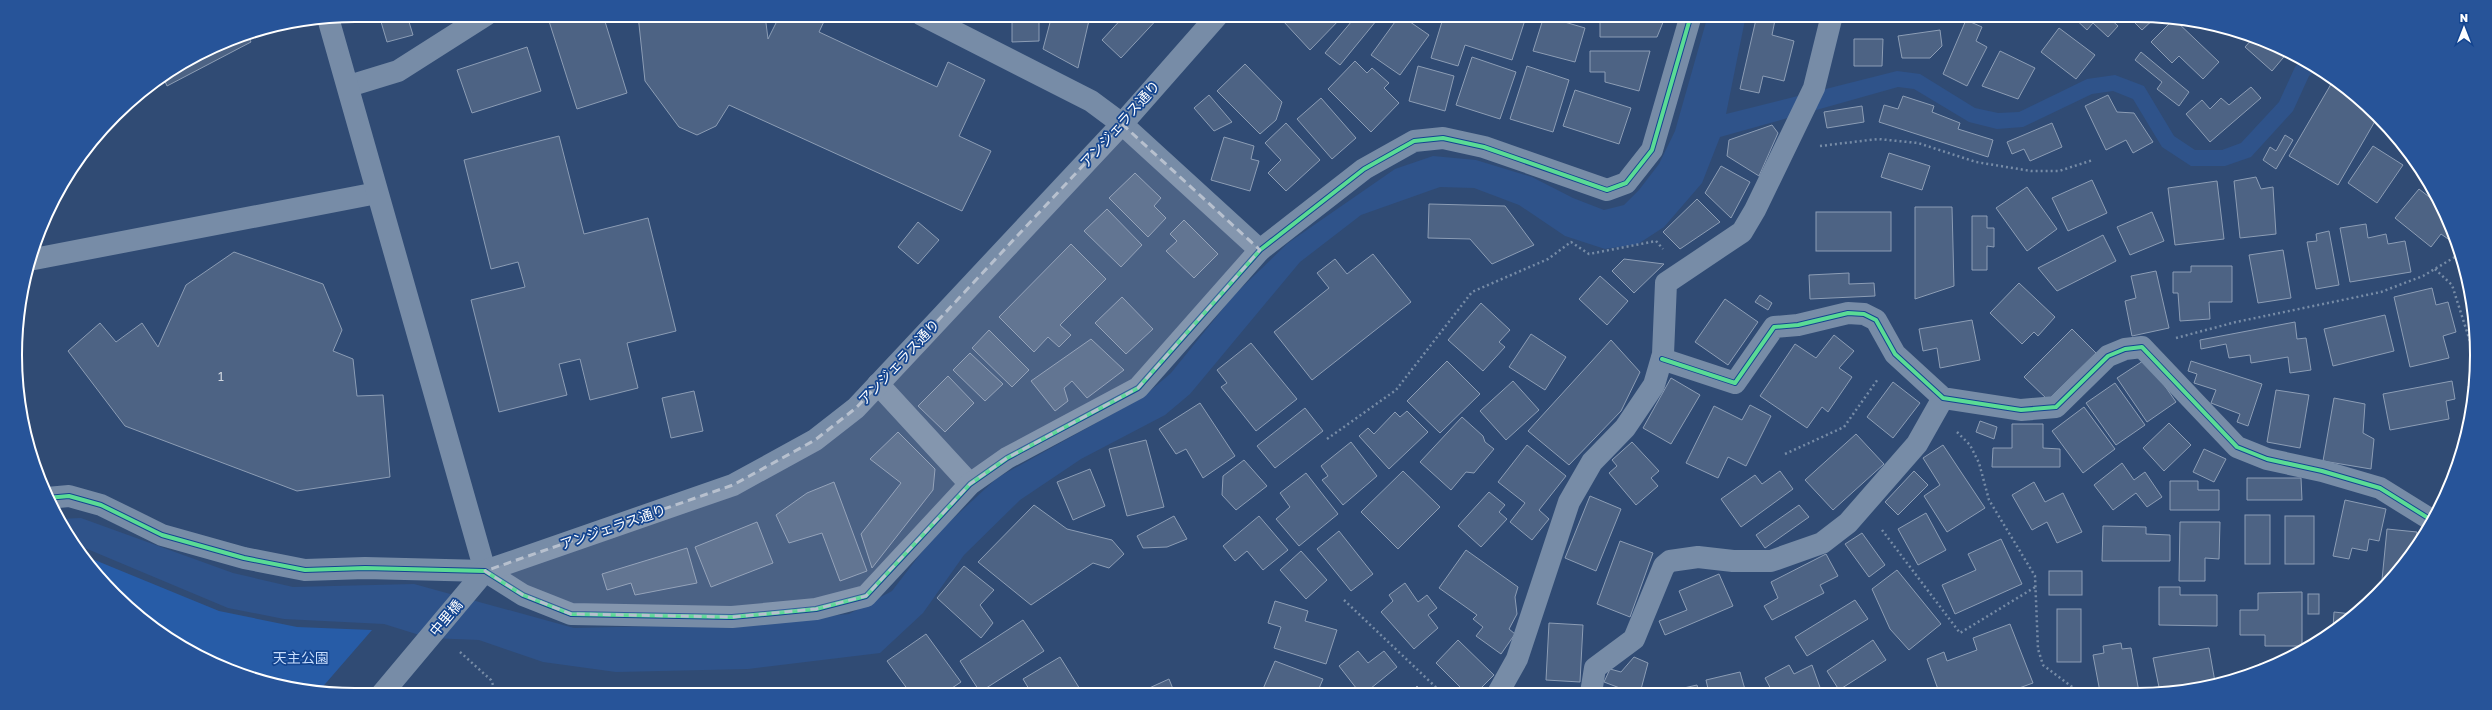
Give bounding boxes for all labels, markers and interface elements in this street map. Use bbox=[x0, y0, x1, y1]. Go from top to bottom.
north arrow bbox=[2444, 8, 2484, 48]
text: N bbox=[2460, 11, 2468, 24]
street label: アンジェラス通り bbox=[1076, 77, 1163, 171]
street label: アンジェラス通り bbox=[855, 315, 943, 408]
house number: 1 bbox=[218, 369, 224, 384]
street label: アンジェラス通り bbox=[558, 500, 668, 553]
street label: 中里橋 bbox=[426, 596, 466, 639]
park label: 天主公園 bbox=[273, 649, 329, 666]

